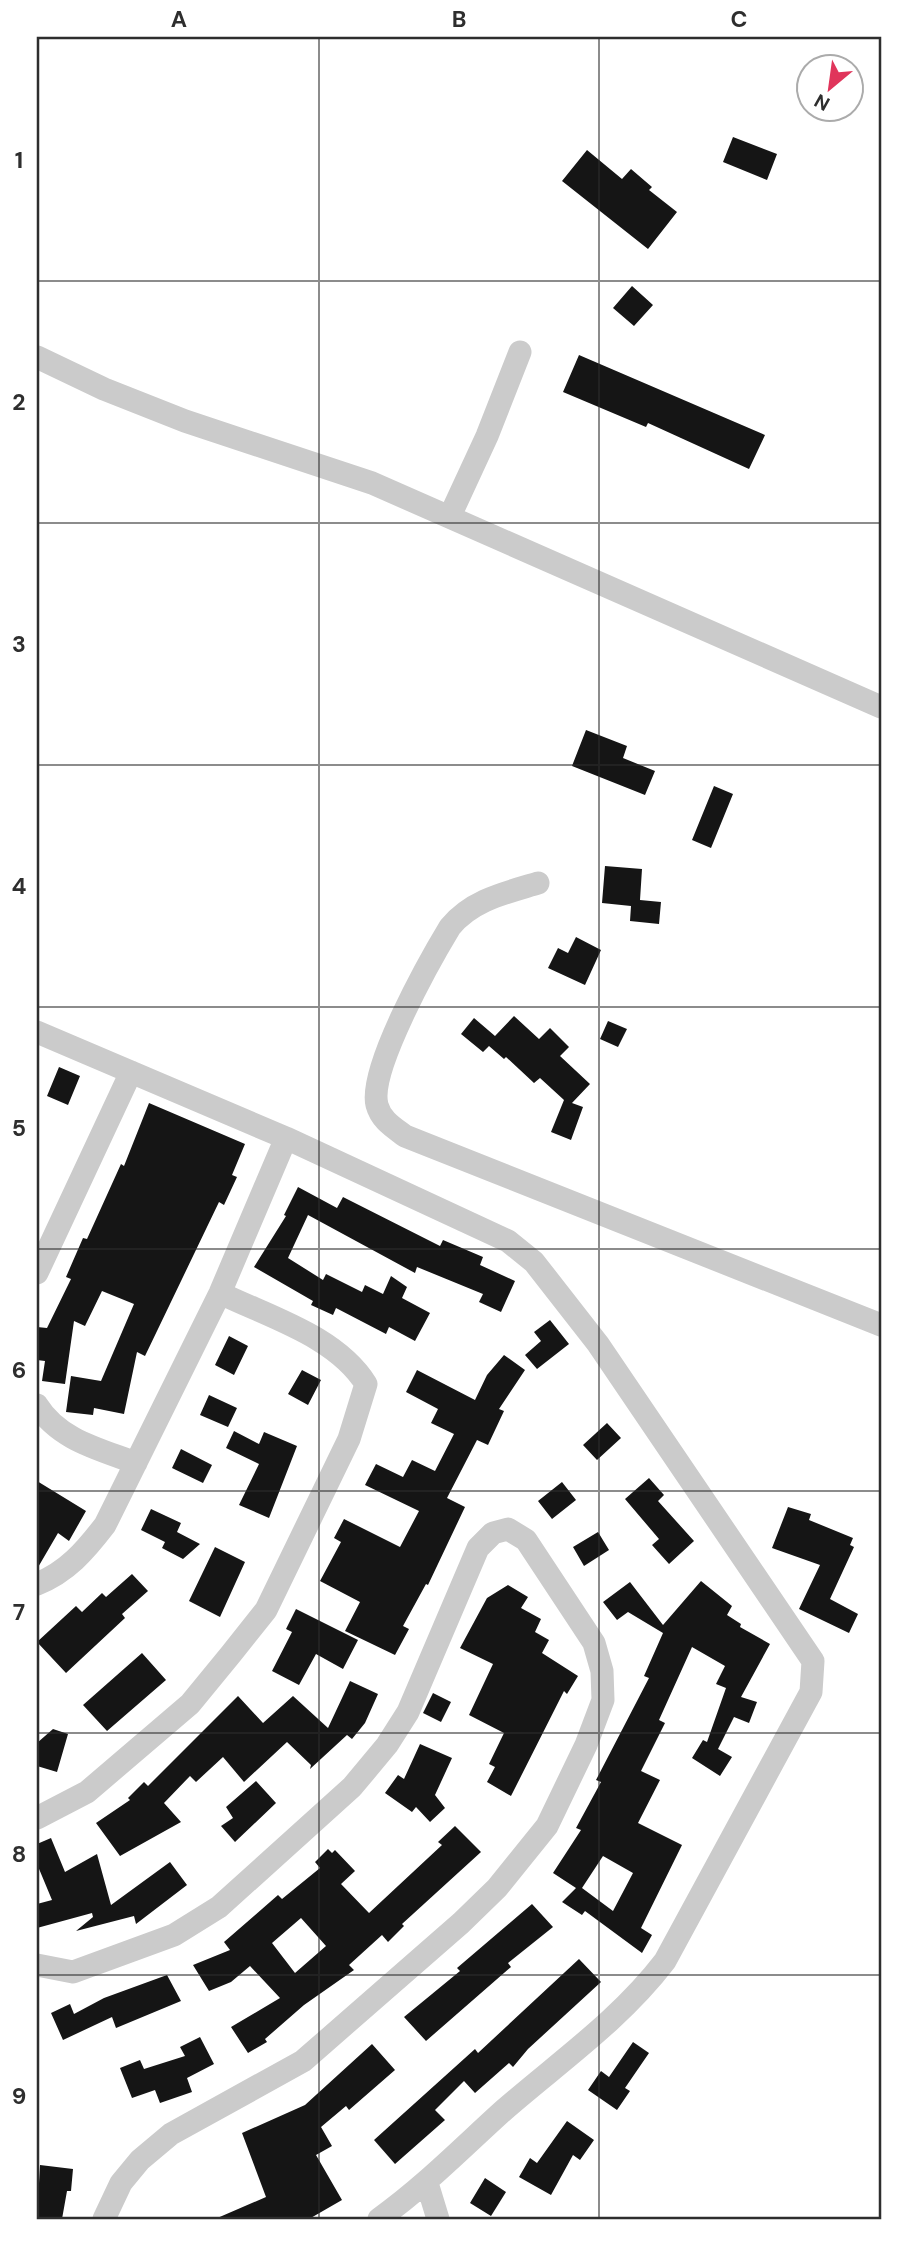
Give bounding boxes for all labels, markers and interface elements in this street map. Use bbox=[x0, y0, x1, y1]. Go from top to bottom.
text: A bbox=[171, 4, 187, 34]
text: B bbox=[452, 4, 466, 34]
text: C bbox=[731, 4, 747, 34]
north arrow bbox=[796, 52, 866, 122]
text: N bbox=[810, 88, 834, 117]
text: 1 bbox=[15, 145, 23, 175]
text: 2 bbox=[12, 387, 26, 417]
text: 3 bbox=[12, 629, 26, 659]
text: 4 bbox=[12, 871, 27, 901]
text: 5 bbox=[12, 1113, 26, 1143]
text: 6 bbox=[12, 1355, 26, 1385]
text: 7 bbox=[13, 1597, 25, 1627]
text: 8 bbox=[12, 1839, 26, 1869]
text: 9 bbox=[12, 2081, 26, 2111]

